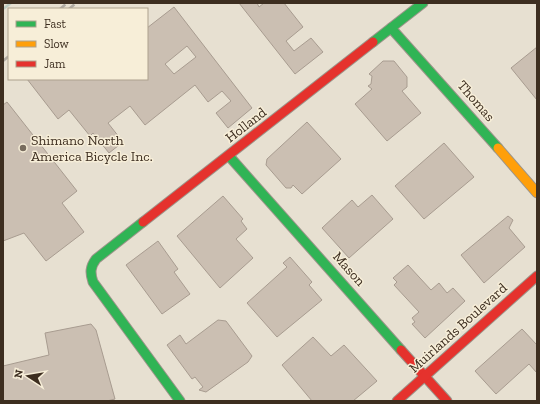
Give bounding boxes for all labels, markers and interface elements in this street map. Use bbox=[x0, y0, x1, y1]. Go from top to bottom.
legend bbox=[8, 8, 148, 80]
text: Fast bbox=[44, 17, 67, 31]
text: Slow bbox=[44, 37, 70, 51]
text: Jam bbox=[44, 57, 66, 71]
street label: Thomas bbox=[454, 77, 498, 125]
street label: Holland bbox=[222, 104, 270, 146]
place label: Shimano North America Bicycle Inc. bbox=[31, 132, 153, 165]
marker: Shimano North America Bicycle Inc. bbox=[18, 143, 28, 153]
street label: Mason bbox=[329, 248, 369, 290]
street label: Muirlands Boulevard bbox=[405, 279, 511, 377]
north arrow bbox=[8, 356, 48, 396]
text: N bbox=[11, 368, 26, 379]

